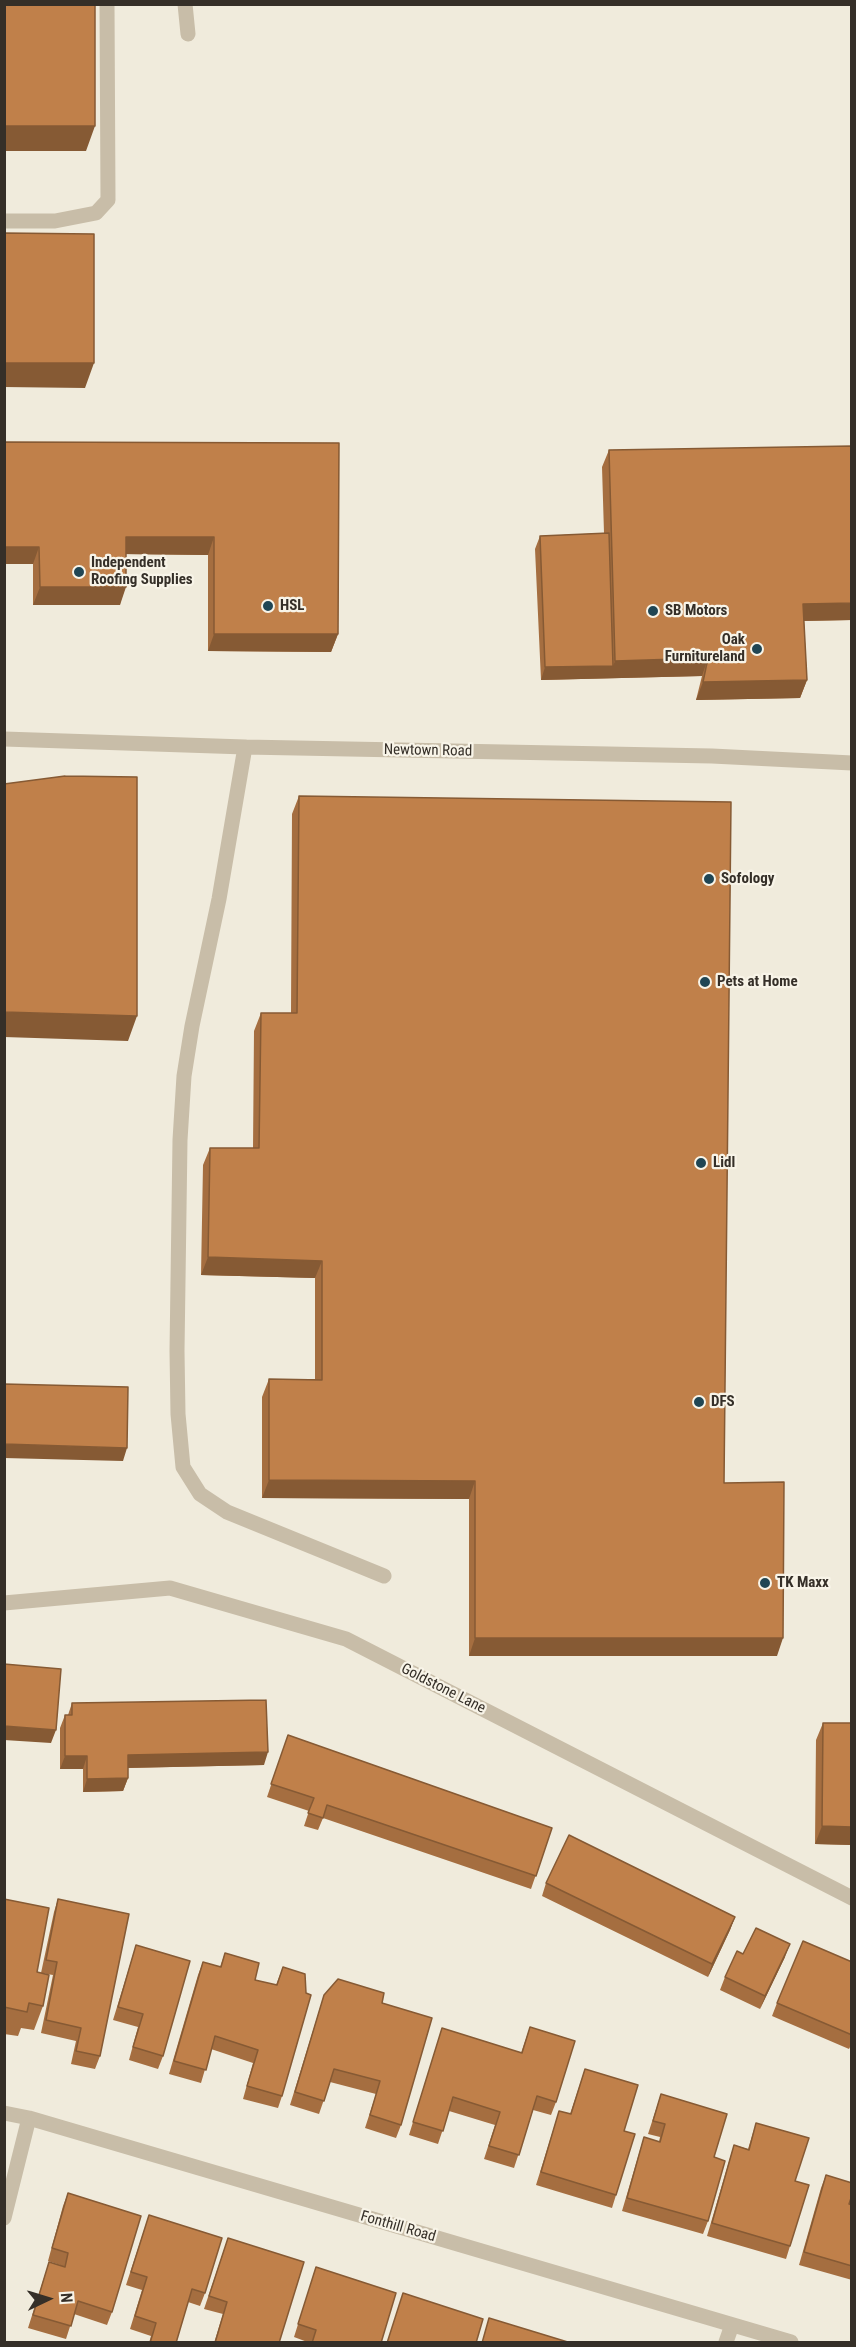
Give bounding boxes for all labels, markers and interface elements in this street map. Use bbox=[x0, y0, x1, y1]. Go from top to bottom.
place label: Independent Roofing Supplies bbox=[91, 554, 193, 589]
marker: Independent Roofing Supplies bbox=[72, 565, 86, 579]
place label: HSL bbox=[280, 597, 304, 615]
marker: HSL bbox=[261, 599, 275, 613]
place label: SB Motors bbox=[665, 602, 727, 620]
marker: SB Motors bbox=[646, 604, 660, 618]
place label: Oak Furnitureland bbox=[665, 631, 745, 666]
marker: Oak Furnitureland bbox=[750, 642, 764, 656]
street label: Newtown Road bbox=[384, 741, 472, 761]
place label: Sofology bbox=[721, 870, 774, 888]
marker: Sofology bbox=[702, 872, 716, 886]
place label: Pets at Home bbox=[717, 973, 798, 991]
marker: Pets at Home bbox=[698, 975, 712, 989]
place label: Lidl bbox=[713, 1154, 735, 1172]
marker: Lidl bbox=[694, 1156, 708, 1170]
place label: DFS bbox=[711, 1393, 735, 1411]
marker: DFS bbox=[692, 1395, 706, 1409]
place label: TK Maxx bbox=[777, 1574, 829, 1592]
marker: TK Maxx bbox=[758, 1576, 772, 1590]
street label: Goldstone Lane bbox=[398, 1660, 488, 1718]
street label: Fonthill Road bbox=[358, 2208, 438, 2246]
north arrow bbox=[18, 2269, 78, 2329]
text: N bbox=[57, 2292, 76, 2303]

